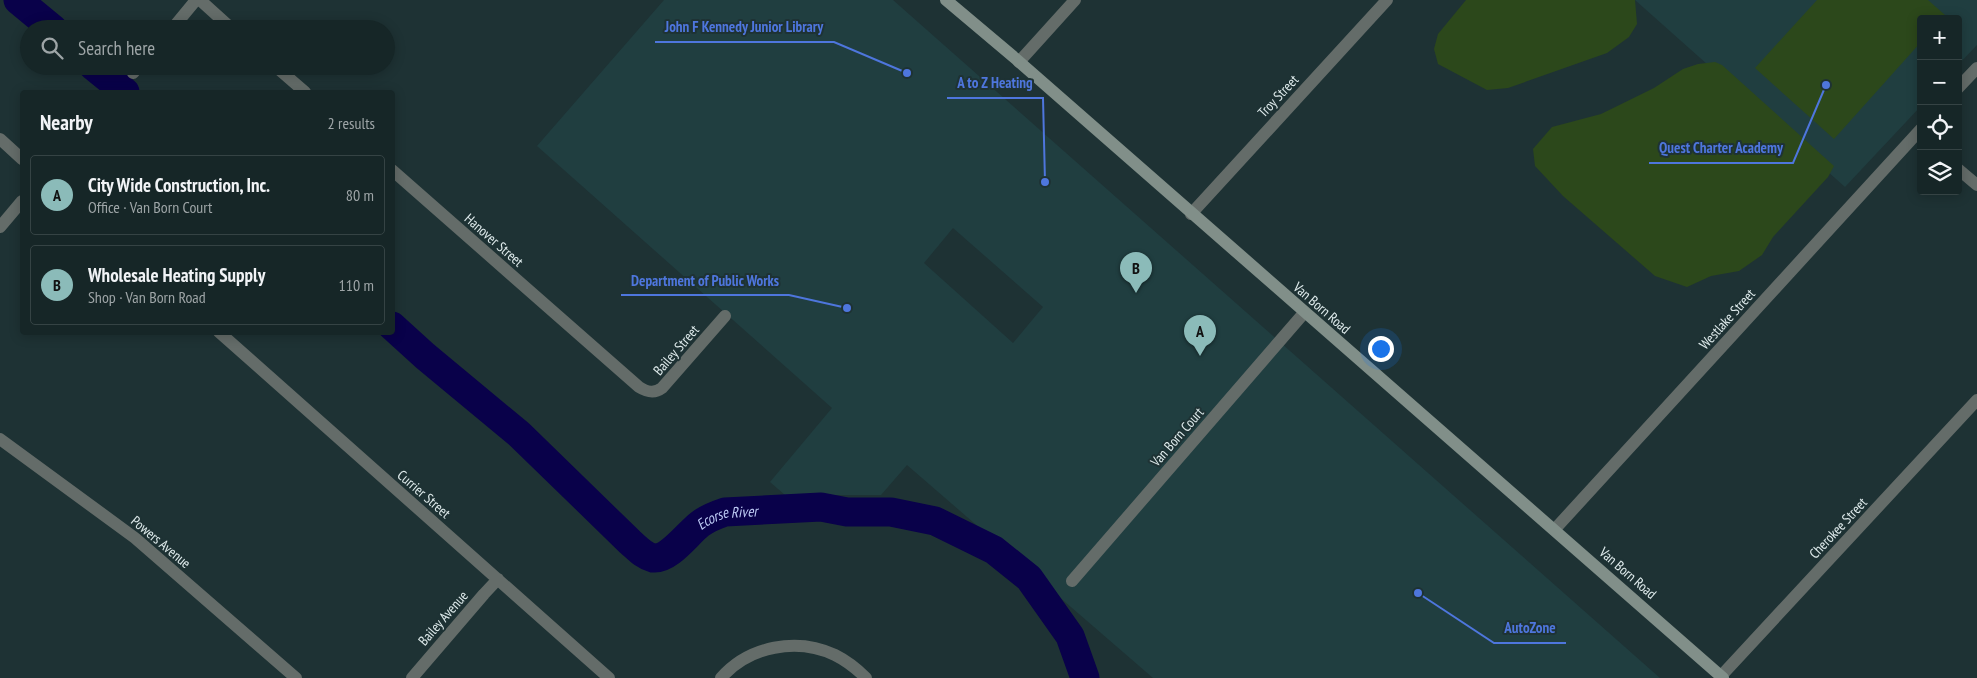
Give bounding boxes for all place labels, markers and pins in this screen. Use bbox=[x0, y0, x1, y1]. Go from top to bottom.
callout: John F Kennedy Junior Library bbox=[655, 12, 834, 42]
callout: A to Z Heating bbox=[947, 68, 1043, 98]
callout: Quest Charter Academy bbox=[1649, 133, 1793, 163]
pin: B bbox=[1120, 252, 1152, 293]
callout: Department of Public Works bbox=[621, 265, 789, 295]
pin: A bbox=[1184, 315, 1216, 356]
callout: AutoZone bbox=[1494, 613, 1566, 643]

